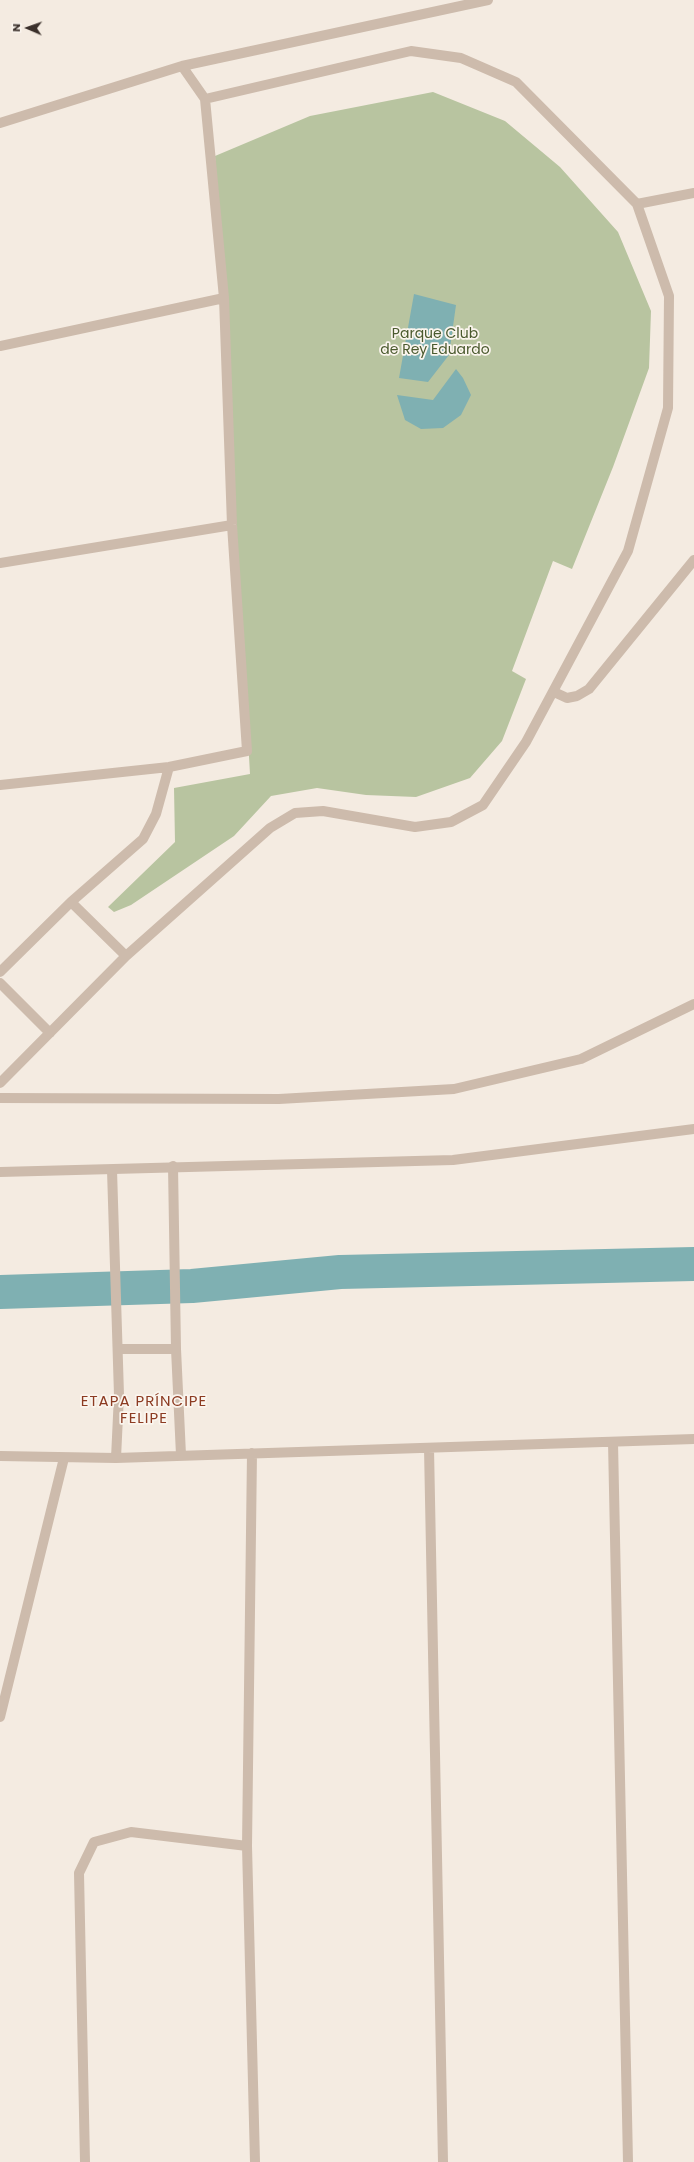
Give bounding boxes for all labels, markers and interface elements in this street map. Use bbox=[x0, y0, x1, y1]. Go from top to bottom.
north arrow bbox=[8, 8, 48, 48]
text: N bbox=[8, 23, 24, 32]
park label: Parque Club de Rey Eduardo bbox=[380, 326, 490, 358]
district label: ETAPA PRÍNCIPE FELIPE bbox=[81, 1393, 207, 1428]

